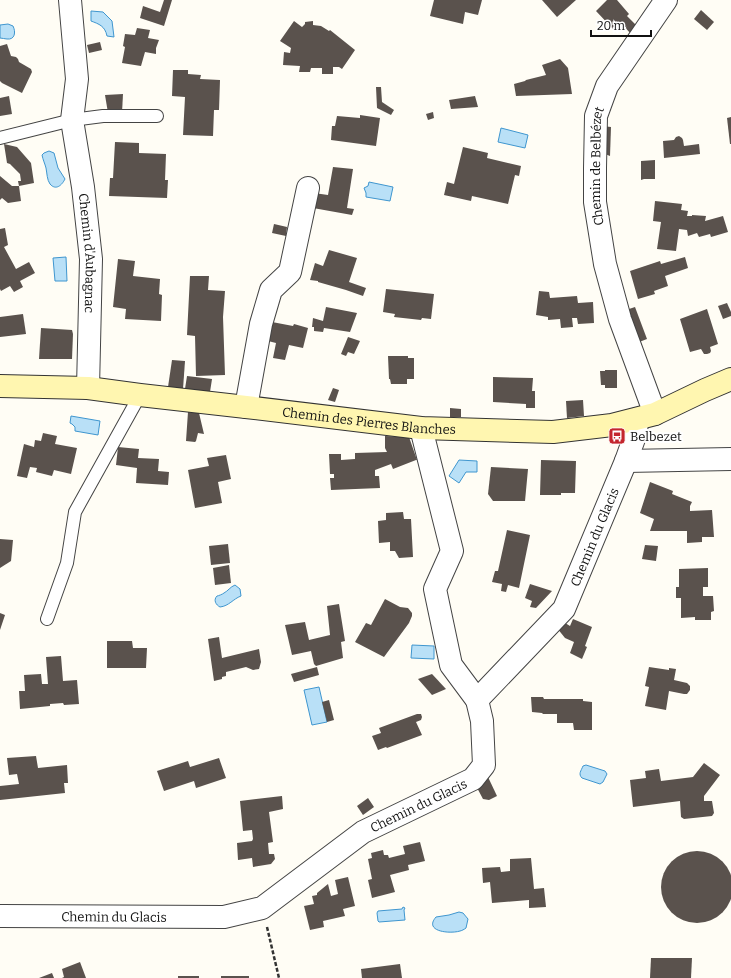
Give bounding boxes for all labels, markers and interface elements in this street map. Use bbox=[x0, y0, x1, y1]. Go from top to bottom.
scale bar bbox=[591, 12, 651, 38]
text: 20 m bbox=[597, 19, 626, 33]
street label: Chemin de Belbézet bbox=[588, 104, 607, 227]
street label: Chemin d'Aubagnac bbox=[76, 193, 98, 314]
street label: Chemin des Pierres Blanches bbox=[281, 404, 456, 437]
bus stop icon: Belbezet bbox=[607, 426, 627, 446]
place label: Belbezet bbox=[630, 429, 682, 444]
street label: Chemin du Glacis bbox=[567, 486, 622, 589]
street label: Chemin du Glacis bbox=[368, 776, 469, 835]
street label: Chemin du Glacis bbox=[61, 909, 167, 925]

